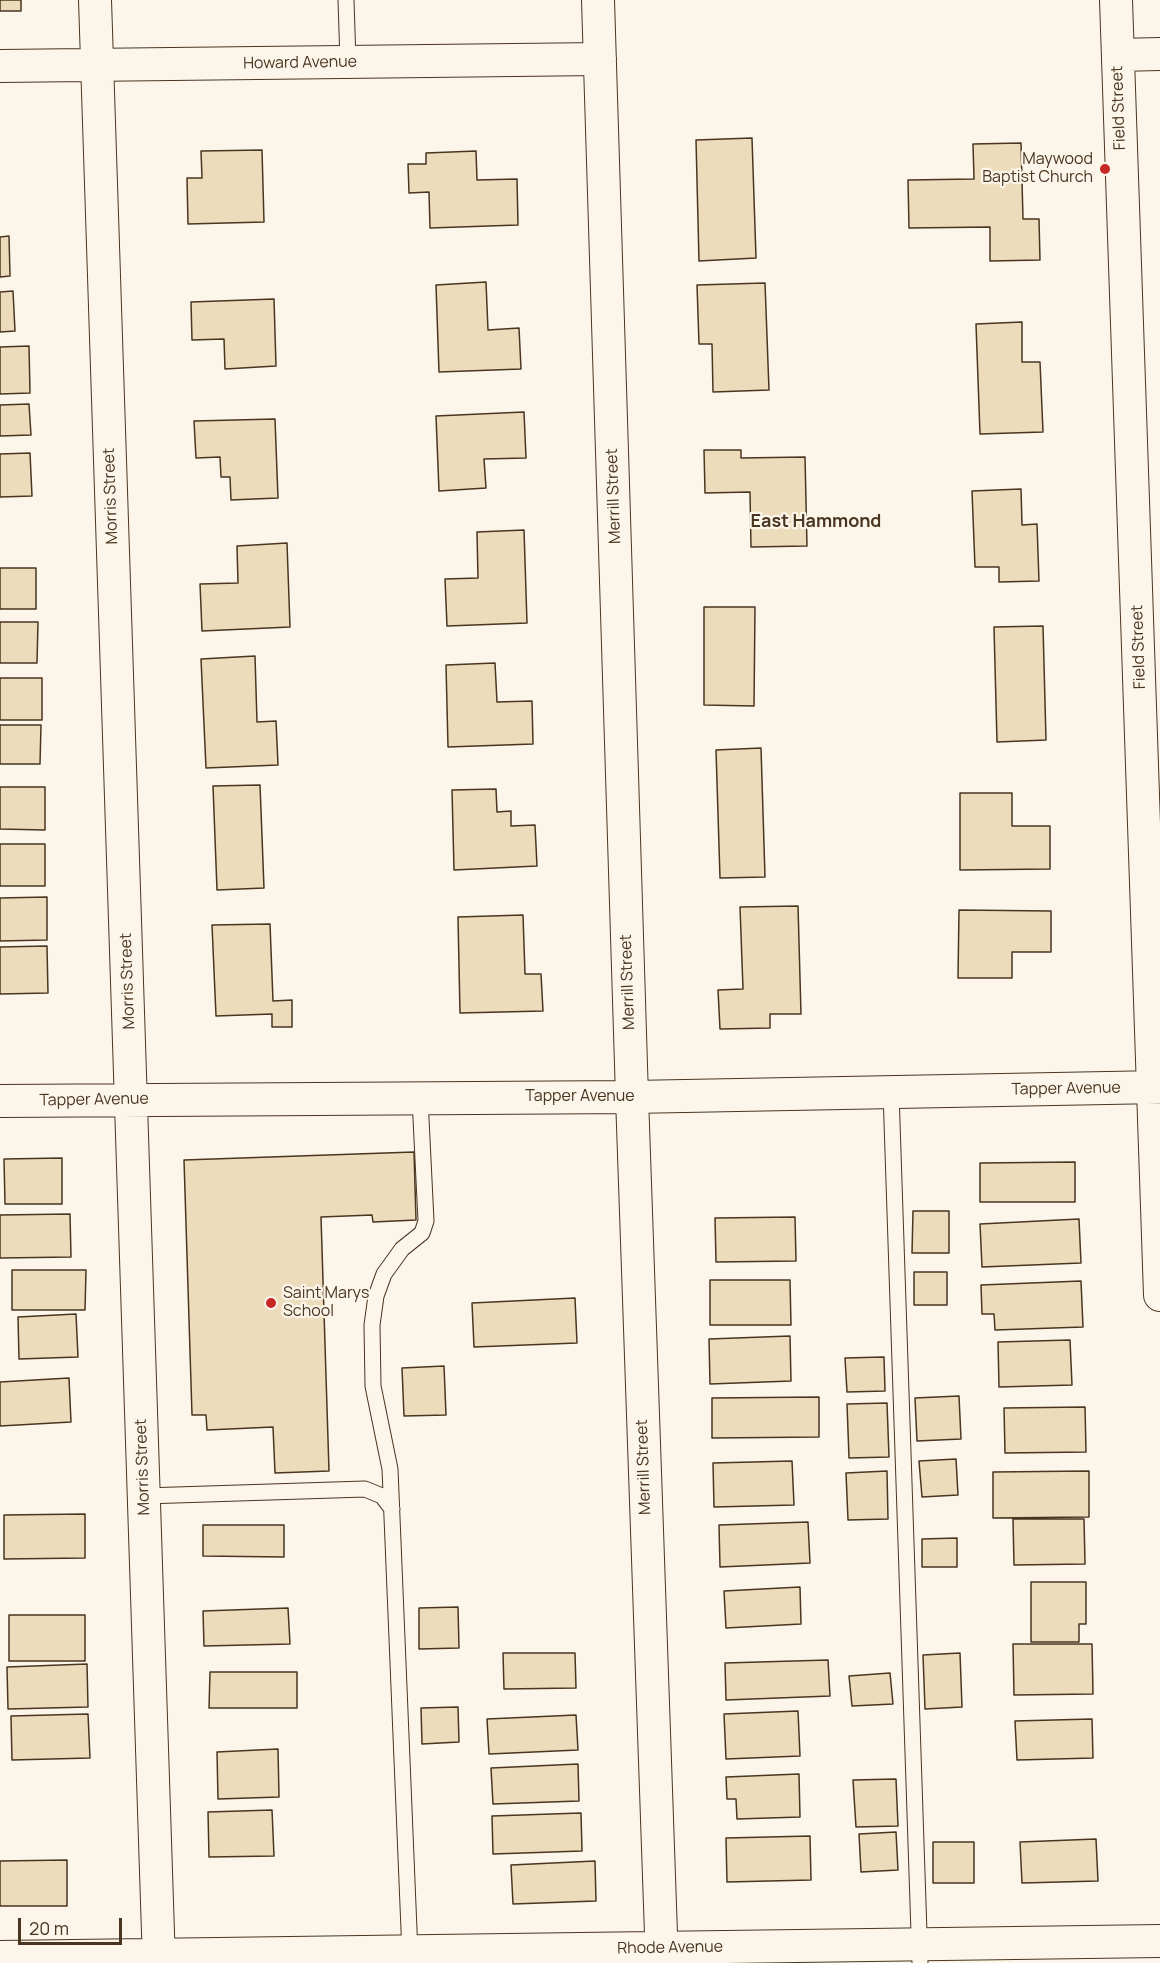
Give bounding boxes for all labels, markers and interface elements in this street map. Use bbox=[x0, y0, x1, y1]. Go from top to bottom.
street label: Howard Avenue bbox=[243, 52, 357, 74]
street label: Field Street bbox=[1108, 65, 1130, 151]
place label: Maywood Baptist Church bbox=[982, 150, 1093, 188]
marker: Maywood Baptist Church bbox=[1098, 162, 1112, 176]
street label: Morris Street bbox=[100, 447, 122, 545]
street label: Merrill Street bbox=[603, 448, 625, 544]
district label: East Hammond bbox=[751, 511, 881, 533]
street label: Field Street bbox=[1128, 604, 1150, 690]
street label: Morris Street bbox=[117, 932, 139, 1030]
street label: Merrill Street bbox=[617, 934, 639, 1030]
street label: Tapper Avenue bbox=[1011, 1078, 1121, 1100]
street label: Tapper Avenue bbox=[525, 1087, 635, 1107]
street label: Tapper Avenue bbox=[39, 1089, 149, 1111]
place label: Saint Marys School bbox=[283, 1284, 369, 1322]
marker: Saint Marys School bbox=[264, 1296, 278, 1310]
street label: Morris Street bbox=[132, 1418, 154, 1516]
street label: Merrill Street bbox=[633, 1419, 655, 1515]
scale bar bbox=[21, 1906, 124, 1944]
text: 20 m bbox=[29, 1916, 69, 1940]
street label: Rhode Avenue bbox=[617, 1937, 723, 1959]

